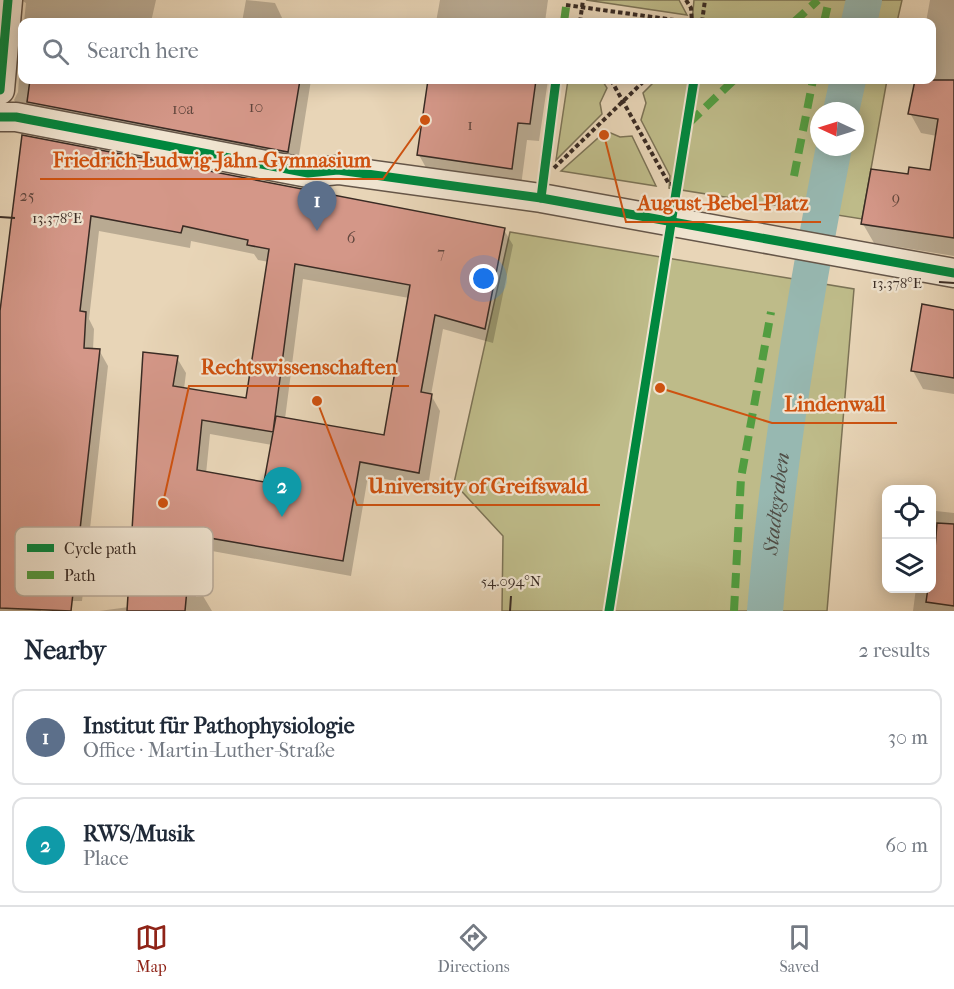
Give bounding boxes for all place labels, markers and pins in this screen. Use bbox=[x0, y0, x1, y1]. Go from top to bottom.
callout: Friedrich-Ludwig-Jahn-Gymnasium bbox=[40, 140, 383, 179]
pin: 1 bbox=[298, 182, 336, 231]
callout: August-Bebel-Platz bbox=[626, 183, 821, 222]
callout: Rechtswissenschaften bbox=[189, 347, 409, 386]
callout: Lindenwall bbox=[772, 384, 897, 423]
callout: University of Greifswald bbox=[357, 466, 600, 505]
pin: 2 bbox=[262, 468, 302, 517]

